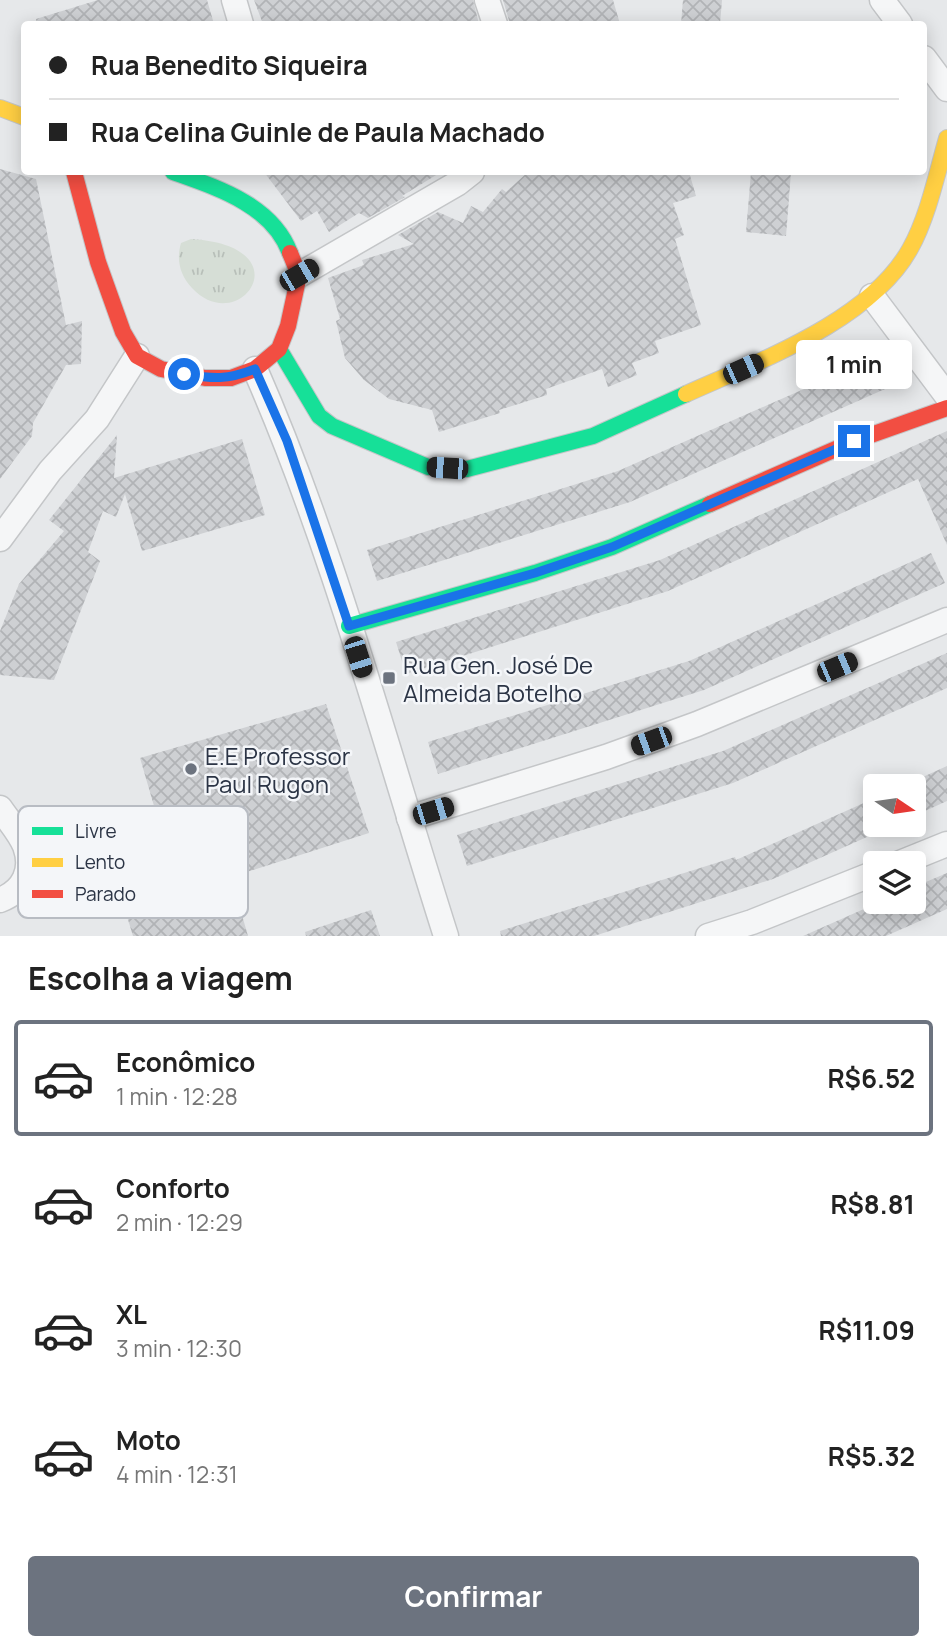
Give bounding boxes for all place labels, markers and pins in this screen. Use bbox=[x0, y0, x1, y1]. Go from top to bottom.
place label: Rua Gen. José De Almeida Botelho bbox=[403, 648, 593, 709]
marker: Rua Gen. José De Almeida Botelho bbox=[381, 670, 397, 686]
place label: E.E Professor Paul Rugon bbox=[205, 739, 351, 800]
marker: E.E Professor Paul Rugon bbox=[183, 761, 199, 777]

